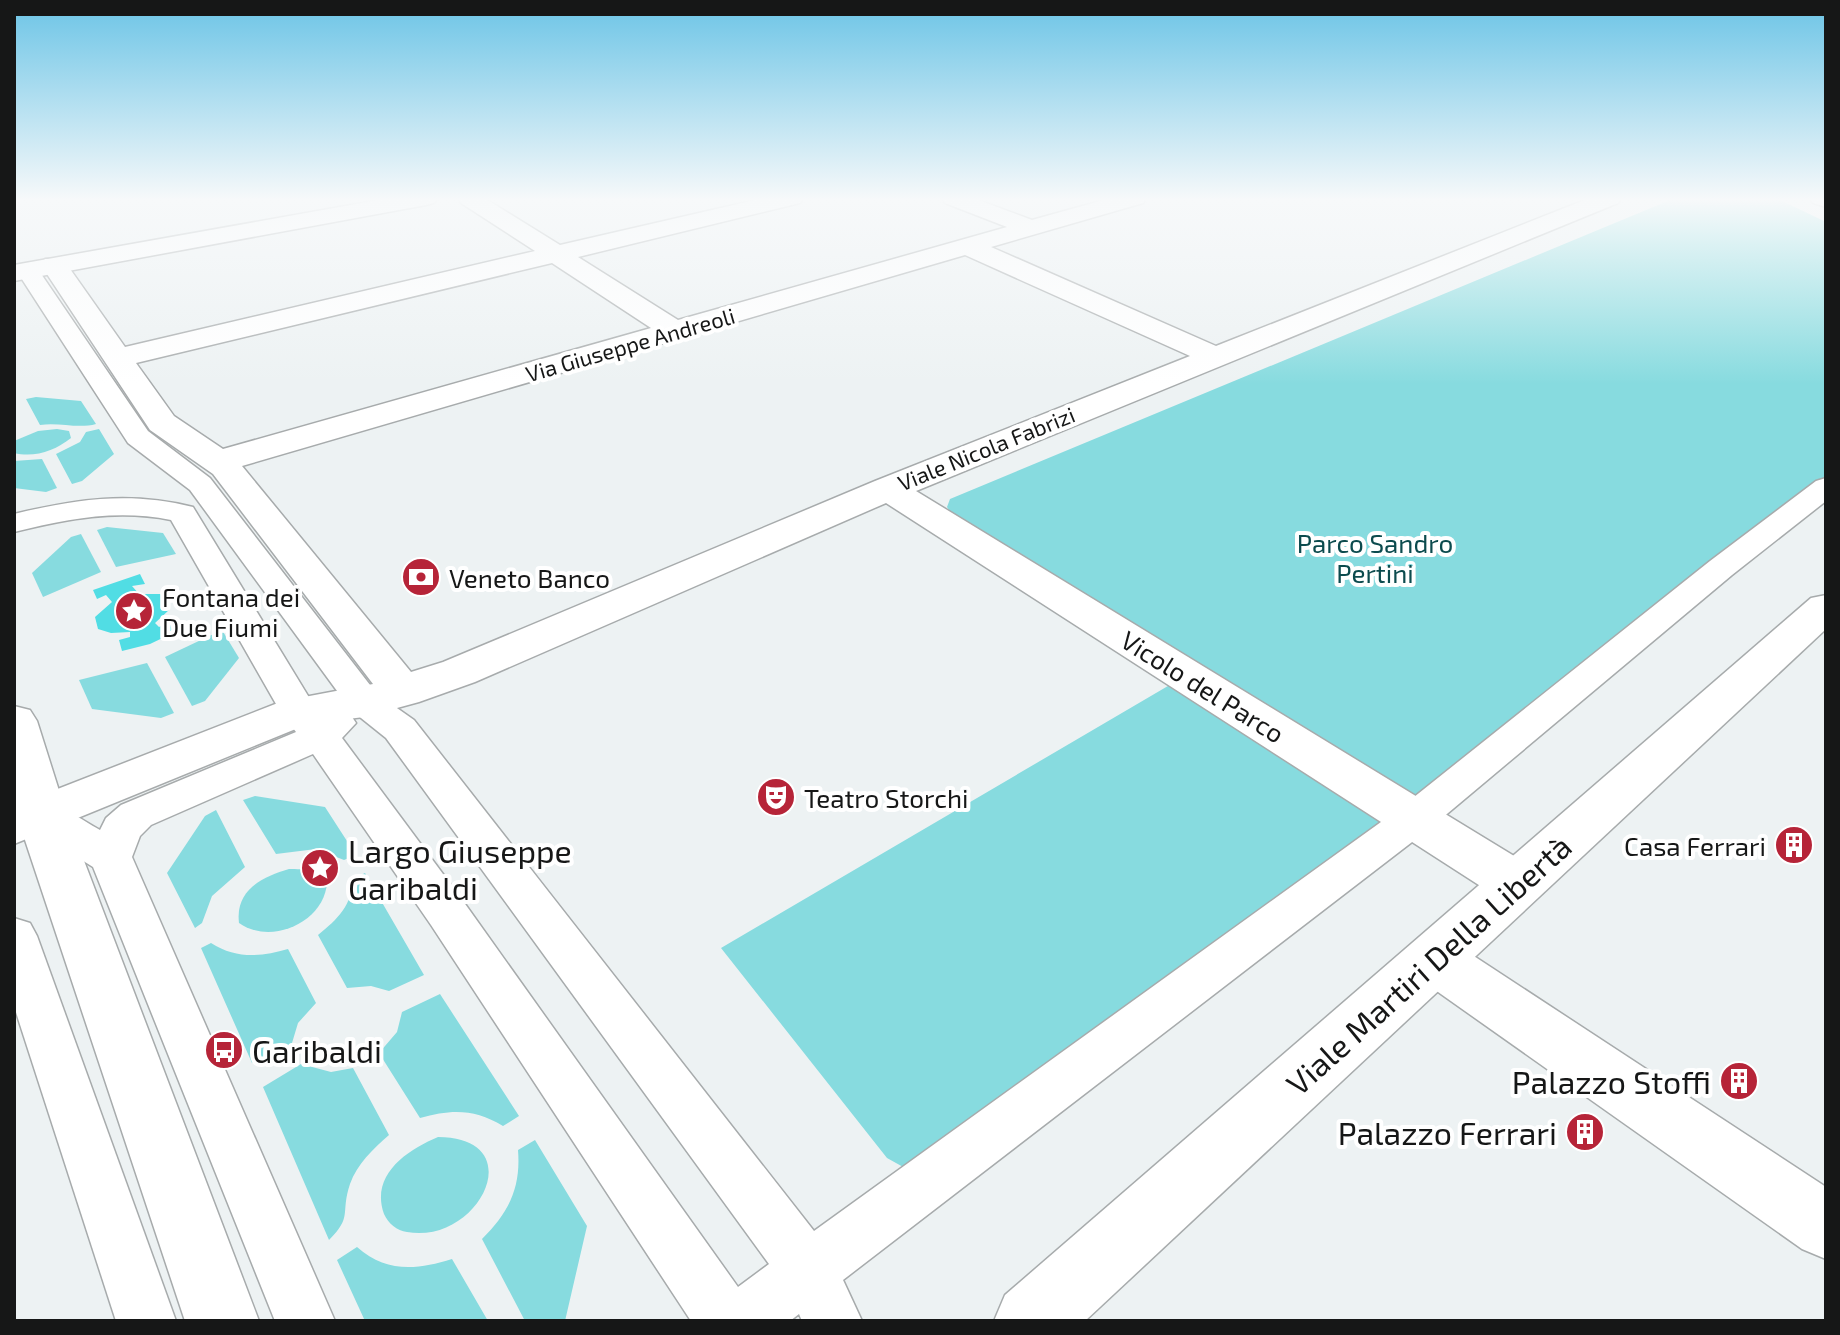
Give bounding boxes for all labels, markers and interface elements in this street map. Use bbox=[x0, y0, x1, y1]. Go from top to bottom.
street label: Via Giuseppe Andreoli bbox=[522, 302, 738, 386]
street label: Viale Nicola Fabrizi bbox=[894, 401, 1078, 495]
park label: Parco Sandro Pertini bbox=[1297, 527, 1453, 588]
bank icon: Veneto Banco bbox=[400, 556, 442, 598]
place label: Veneto Banco bbox=[449, 562, 610, 593]
place label: Fontana dei Due Fiumi bbox=[162, 581, 300, 642]
place icon: Fontana dei Due Fiumi bbox=[113, 590, 155, 632]
street label: Vicolo del Parco bbox=[1116, 623, 1290, 749]
theatre icon: Teatro Storchi bbox=[755, 776, 797, 818]
place label: Teatro Storchi bbox=[804, 782, 968, 813]
building icon: Casa Ferrari bbox=[1773, 824, 1815, 866]
street label: Viale Martiri Della Libertà bbox=[1278, 826, 1578, 1102]
place label: Casa Ferrari bbox=[1624, 830, 1766, 861]
place label: Largo Giuseppe Garibaldi bbox=[348, 831, 572, 906]
place icon: Largo Giuseppe Garibaldi bbox=[299, 847, 341, 889]
bus stop icon: Garibaldi bbox=[203, 1029, 245, 1071]
place label: Garibaldi bbox=[252, 1031, 382, 1069]
building icon: Palazzo Stoffi bbox=[1718, 1060, 1760, 1102]
place label: Palazzo Stoffi bbox=[1512, 1062, 1711, 1100]
building icon: Palazzo Ferrari bbox=[1564, 1111, 1606, 1153]
place label: Palazzo Ferrari bbox=[1338, 1113, 1557, 1151]

